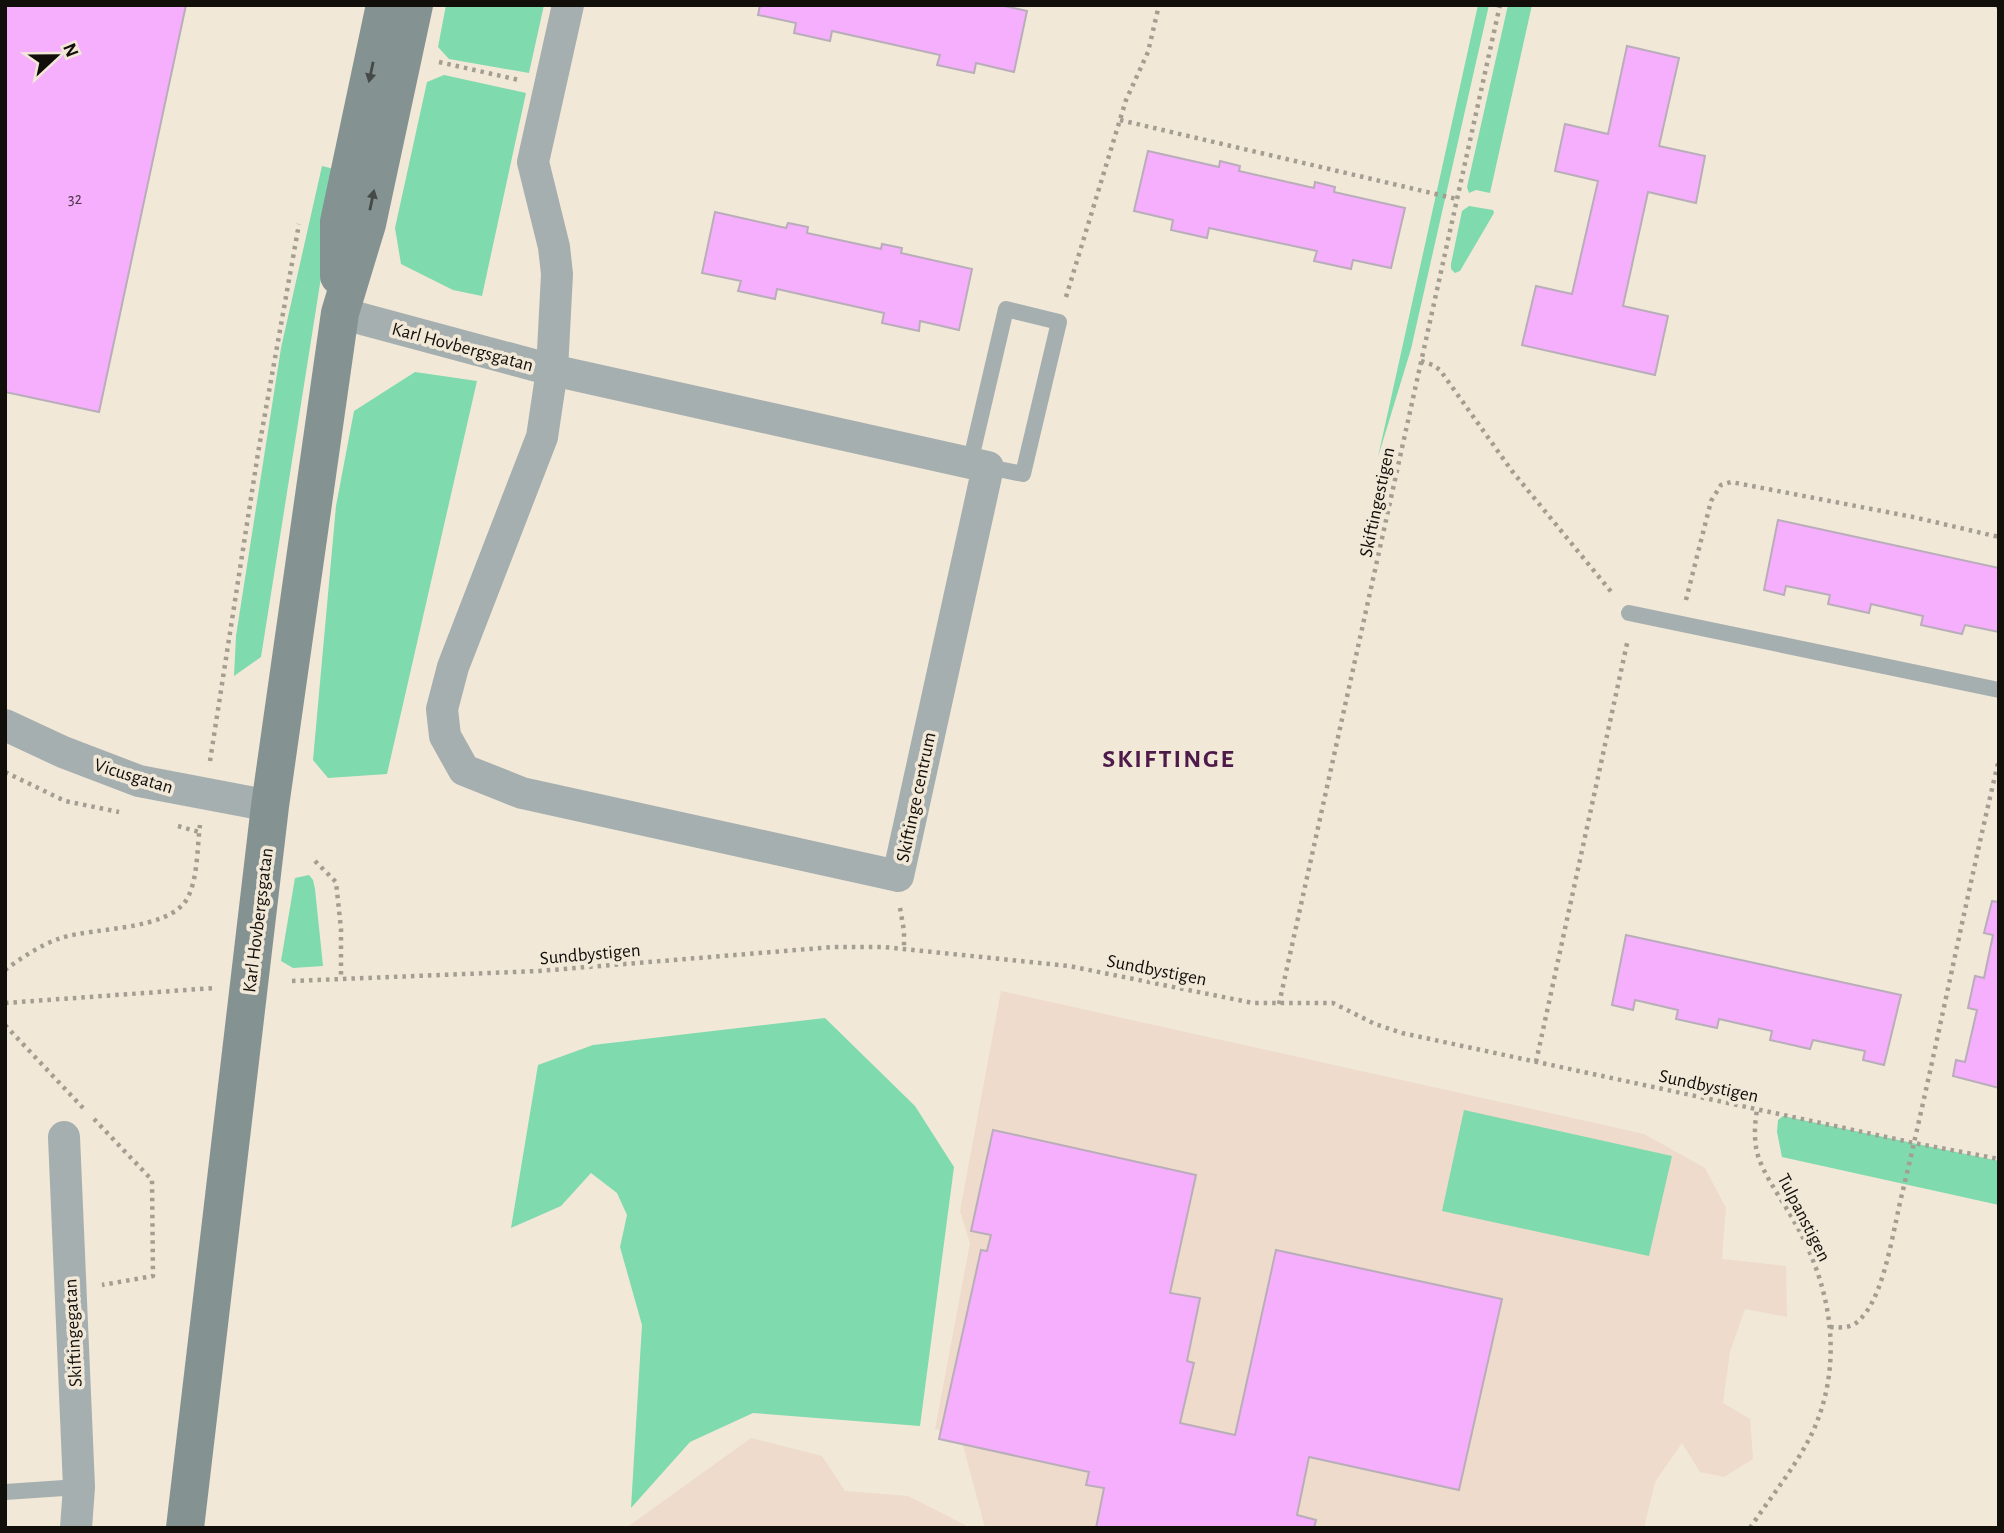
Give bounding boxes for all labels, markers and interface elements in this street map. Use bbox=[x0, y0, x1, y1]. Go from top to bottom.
north arrow bbox=[21, 21, 91, 91]
text: N bbox=[59, 41, 82, 60]
one-way arrow bbox=[365, 61, 376, 83]
one-way arrow bbox=[366, 189, 377, 211]
house number: 32 bbox=[68, 191, 82, 207]
street label: Karl Hovbergsgatan bbox=[390, 319, 535, 375]
street label: Skiftingestigen bbox=[1357, 446, 1398, 559]
street label: Skiftinge centrum bbox=[893, 731, 940, 864]
district label: SKIFTINGE bbox=[1102, 746, 1236, 772]
street label: Vicusgatan bbox=[92, 755, 175, 797]
street label: Karl Hovbergsgatan bbox=[240, 847, 277, 994]
street label: Sundbystigen bbox=[539, 941, 641, 968]
street label: Sundbystigen bbox=[1105, 951, 1208, 989]
street label: Sundbystigen bbox=[1657, 1067, 1760, 1106]
street label: Tulpanstigen bbox=[1773, 1171, 1834, 1265]
street label: Skiftingegatan bbox=[61, 1278, 86, 1388]

